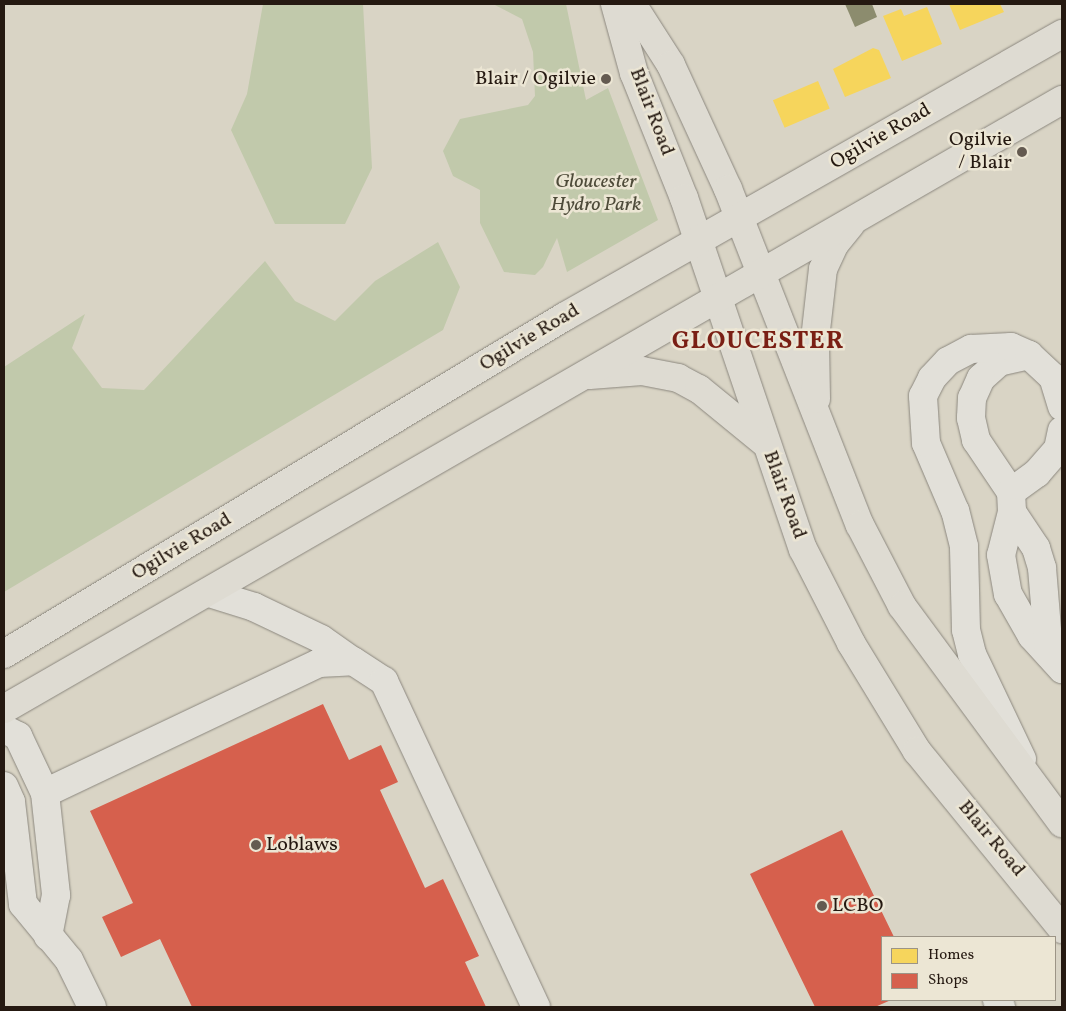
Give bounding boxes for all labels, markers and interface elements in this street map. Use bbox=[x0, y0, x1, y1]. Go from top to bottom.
street label: Blair Road bbox=[623, 65, 679, 159]
place label: Blair / Ogilvie bbox=[475, 67, 596, 91]
marker: Blair / Ogilvie bbox=[600, 73, 612, 85]
street label: Ogilvie Road bbox=[826, 99, 936, 175]
place label: Ogilvie / Blair bbox=[949, 128, 1012, 175]
marker: Ogilvie / Blair bbox=[1016, 146, 1028, 158]
park label: Gloucester Hydro Park bbox=[551, 171, 641, 218]
street label: Ogilvie Road bbox=[476, 299, 584, 377]
district label: GLOUCESTER bbox=[670, 327, 846, 357]
street label: Blair Road bbox=[757, 448, 811, 542]
street label: Ogilvie Road bbox=[128, 508, 236, 586]
street label: Blair Road bbox=[952, 796, 1030, 882]
place label: Loblaws bbox=[266, 833, 338, 857]
marker: Loblaws bbox=[250, 839, 262, 851]
place label: LCBO bbox=[832, 894, 883, 918]
marker: LCBO bbox=[816, 900, 828, 912]
legend bbox=[881, 936, 1056, 1001]
text: Homes bbox=[928, 945, 974, 966]
text: Shops bbox=[928, 970, 968, 991]

